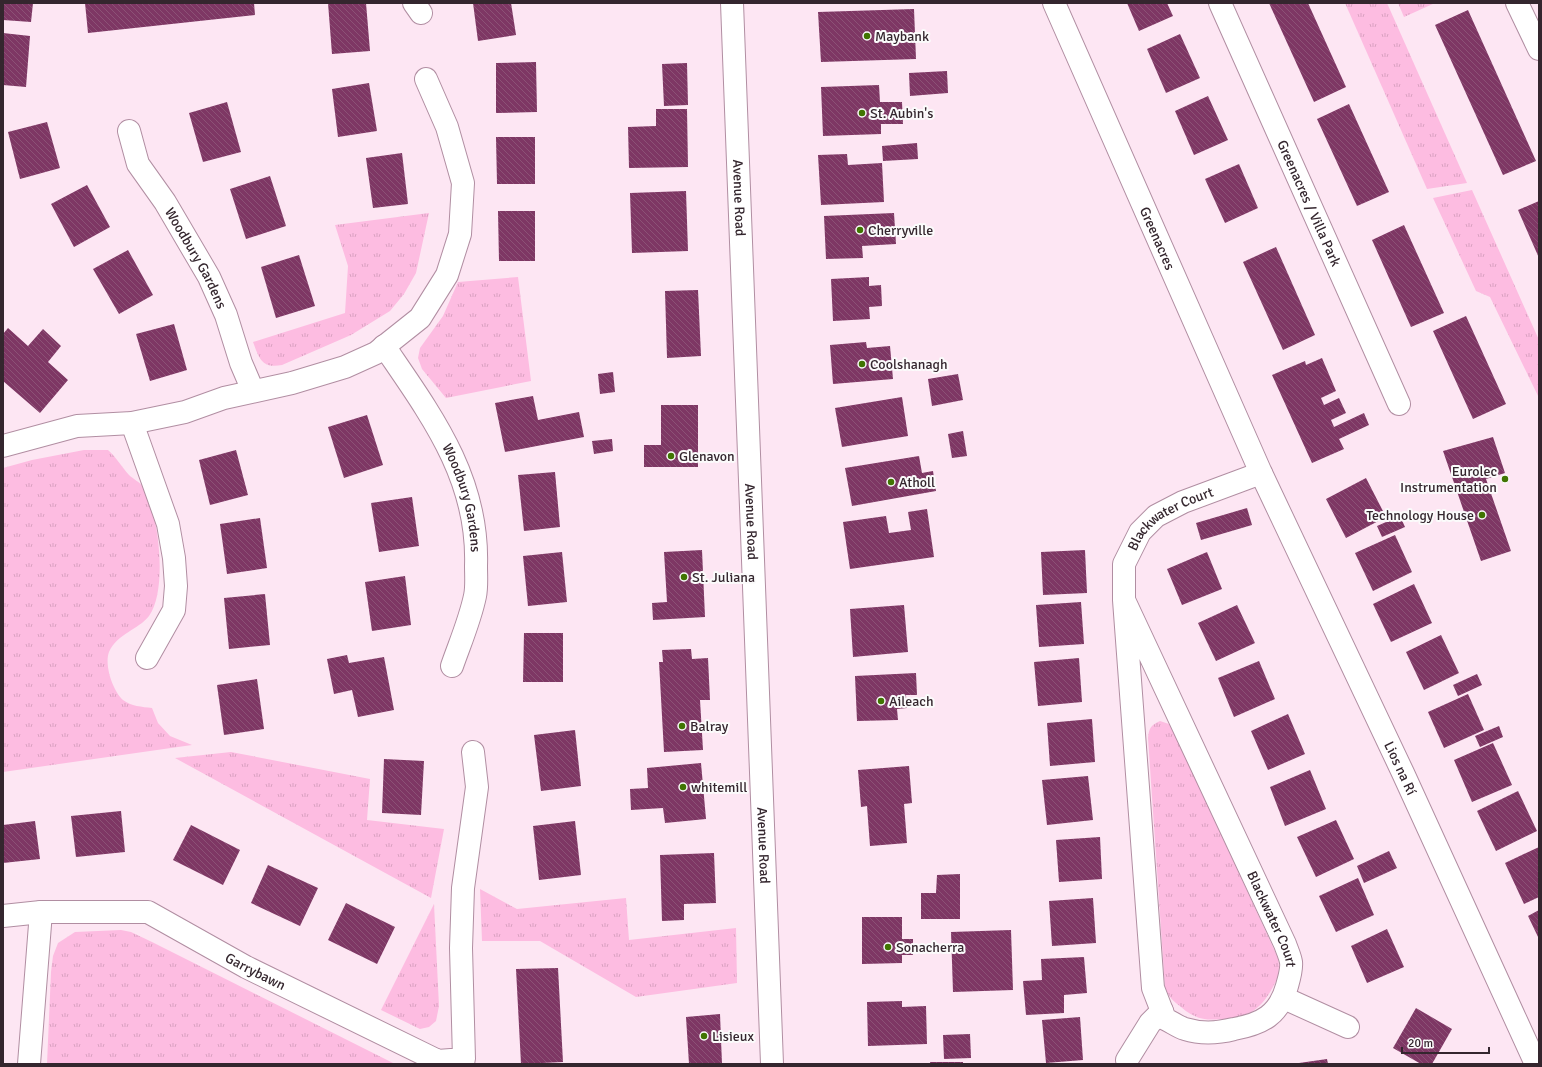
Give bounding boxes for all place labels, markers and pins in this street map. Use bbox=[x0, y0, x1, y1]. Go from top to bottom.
place label: Maybank bbox=[875, 28, 929, 45]
marker: Maybank bbox=[862, 31, 872, 41]
place label: St. Aubin's bbox=[870, 105, 933, 122]
marker: St. Aubin's bbox=[857, 108, 867, 118]
place label: Cherryville bbox=[868, 222, 933, 239]
marker: Cherryville bbox=[855, 225, 865, 235]
place label: Coolshanagh bbox=[870, 356, 948, 373]
marker: Coolshanagh bbox=[857, 359, 867, 369]
place label: Glenavon bbox=[679, 448, 735, 465]
marker: Glenavon bbox=[666, 451, 676, 461]
place label: Eurolec Instrumentation bbox=[1400, 463, 1497, 496]
place label: Atholl bbox=[899, 474, 935, 491]
marker: Eurolec Instrumentation bbox=[1500, 474, 1510, 484]
marker: Atholl bbox=[886, 477, 896, 487]
place label: Technology House bbox=[1366, 507, 1474, 524]
marker: Technology House bbox=[1477, 510, 1487, 520]
place label: St. Juliana bbox=[692, 569, 755, 586]
marker: St. Juliana bbox=[679, 572, 689, 582]
place label: Aileach bbox=[889, 693, 934, 710]
marker: Aileach bbox=[876, 696, 886, 706]
place label: Balray bbox=[690, 718, 729, 735]
marker: Balray bbox=[677, 721, 687, 731]
place label: whitemill bbox=[691, 779, 747, 796]
marker: whitemill bbox=[678, 782, 688, 792]
place label: Sonacherra bbox=[896, 939, 964, 956]
marker: Sonacherra bbox=[883, 942, 893, 952]
place label: Lisieux bbox=[712, 1028, 754, 1045]
marker: Lisieux bbox=[699, 1031, 709, 1041]

